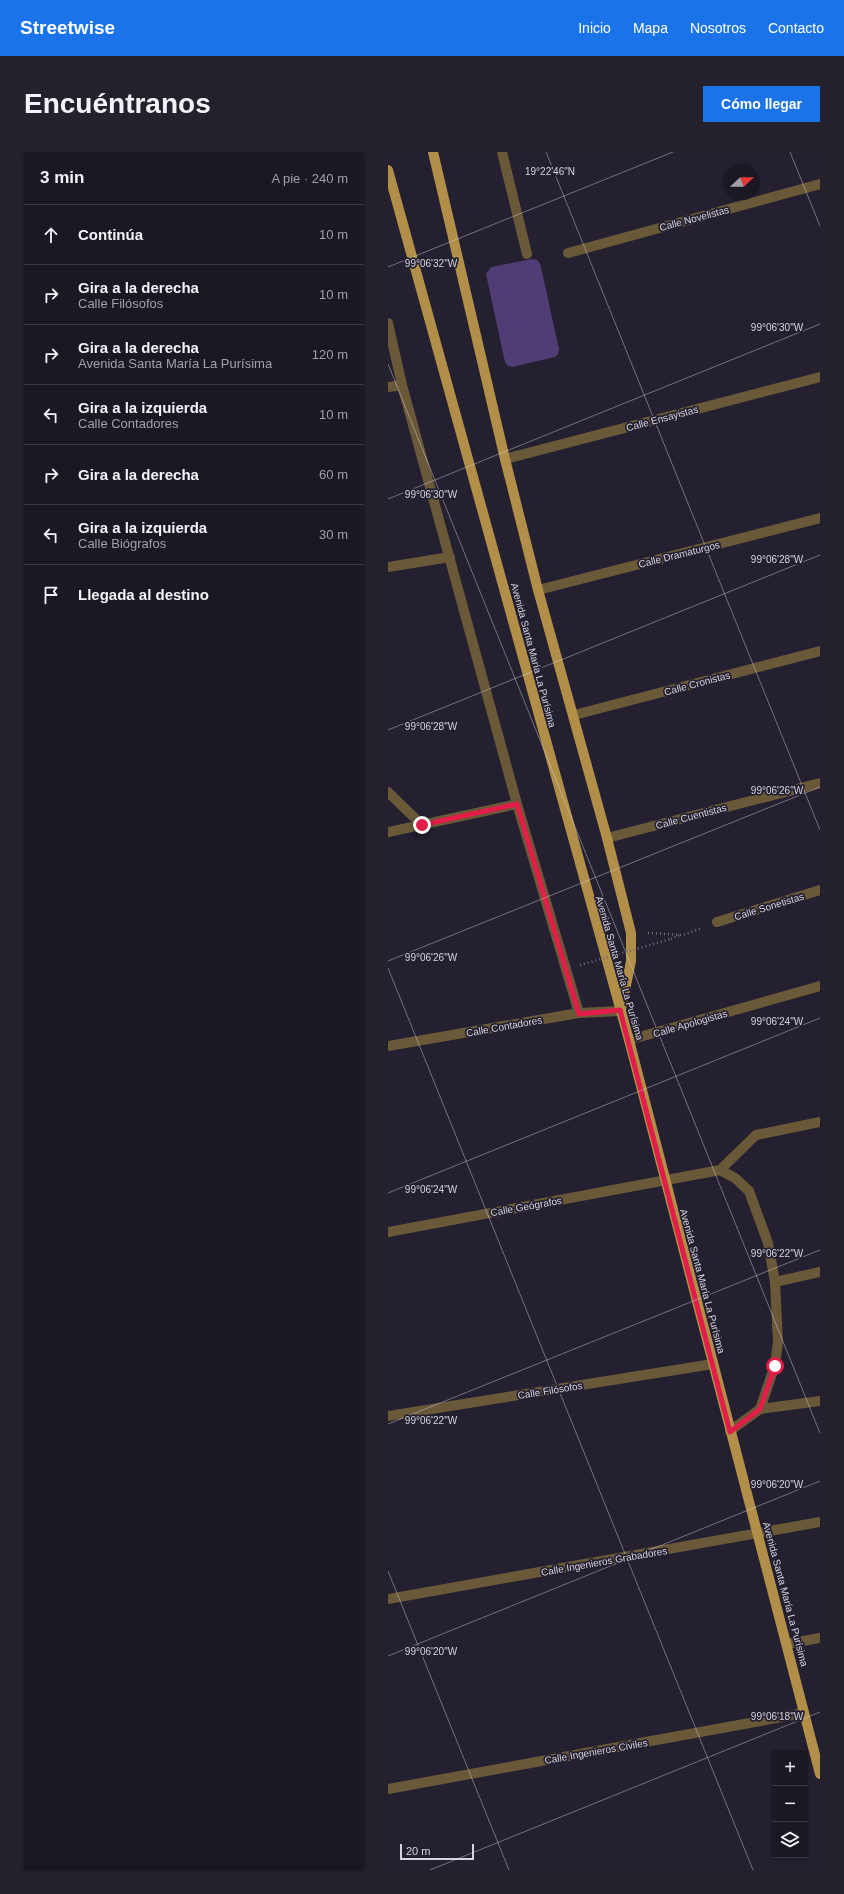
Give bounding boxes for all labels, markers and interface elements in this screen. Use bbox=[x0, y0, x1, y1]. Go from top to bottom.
text: Streetwise bbox=[20, 17, 115, 38]
text: Inicio bbox=[578, 20, 611, 36]
text: Mapa bbox=[633, 20, 668, 36]
text: Nosotros bbox=[690, 20, 746, 36]
text: Contacto bbox=[768, 20, 824, 36]
button: Cómo llegar bbox=[703, 86, 820, 122]
text: Encuéntranos bbox=[24, 88, 211, 119]
north arrow bbox=[724, 164, 760, 200]
text: 19°22'46"N bbox=[525, 166, 575, 177]
text: 3 min bbox=[40, 168, 84, 187]
text: A pie · 240 m bbox=[271, 171, 348, 186]
street label: Calle Novelistas bbox=[658, 204, 730, 233]
icon: ahead bbox=[40, 224, 62, 246]
text: Continúa bbox=[78, 226, 143, 243]
text: 10 m bbox=[319, 227, 348, 242]
text: 99°06'32"W bbox=[405, 258, 458, 269]
text: Gira a la derecha bbox=[78, 279, 199, 296]
icon: right bbox=[40, 284, 62, 306]
text: 10 m bbox=[319, 287, 348, 302]
text: Calle Filósofos bbox=[78, 296, 163, 311]
text: 99°06'30"W bbox=[751, 322, 804, 333]
text: Gira a la derecha bbox=[78, 339, 199, 356]
icon: right bbox=[40, 344, 62, 366]
text: 120 m bbox=[312, 347, 348, 362]
text: Avenida Santa María La Purísima bbox=[78, 356, 272, 371]
text: Gira a la izquierda bbox=[78, 399, 207, 416]
icon: left bbox=[40, 404, 62, 426]
street label: Calle Ensayistas bbox=[625, 404, 699, 433]
text: 10 m bbox=[319, 407, 348, 422]
text: Calle Contadores bbox=[78, 416, 178, 431]
icon: right bbox=[40, 464, 62, 486]
text: Gira a la derecha bbox=[78, 466, 199, 483]
text: 60 m bbox=[319, 467, 348, 482]
text: 99°06'30"W bbox=[405, 489, 458, 500]
text: Gira a la izquierda bbox=[78, 519, 207, 536]
icon: left bbox=[40, 524, 62, 546]
text: 30 m bbox=[319, 527, 348, 542]
text: Calle Biógrafos bbox=[78, 536, 166, 551]
street label: Calle Dramaturgos bbox=[637, 539, 721, 570]
text: 99°06'28"W bbox=[751, 554, 804, 565]
street label: Avenida Santa María La Purísima bbox=[509, 582, 558, 729]
icon: arrive bbox=[40, 584, 62, 606]
text: Llegada al destino bbox=[78, 586, 209, 603]
street label: Calle Cronistas bbox=[663, 669, 731, 698]
text: 99°06'28"W bbox=[405, 721, 458, 732]
text: 99°06'26"W bbox=[751, 785, 804, 796]
street label: Calle Cuentistas bbox=[655, 802, 728, 831]
route end bbox=[413, 816, 431, 834]
street label: Calle Sonetistas bbox=[733, 891, 805, 922]
street label: Avenida Santa María La Purísima bbox=[594, 895, 646, 1042]
text: 99°06'26"W bbox=[405, 952, 458, 963]
street label: Calle Apologistas bbox=[652, 1008, 729, 1039]
street label: Calle Contadores bbox=[465, 1014, 543, 1039]
text: 99°06'24"W bbox=[751, 1016, 804, 1027]
text: 99°06'24"W bbox=[405, 1184, 458, 1195]
street label: Calle Geógrafos bbox=[490, 1195, 563, 1218]
street label: Avenida Santa María La Purísima bbox=[678, 1208, 727, 1355]
text: 99°06'22"W bbox=[751, 1248, 804, 1259]
route start bbox=[766, 1357, 784, 1375]
street label: Calle Filósofos bbox=[517, 1380, 583, 1401]
text: 99°06'22"W bbox=[405, 1415, 458, 1426]
text: 99°06'20"W bbox=[751, 1479, 804, 1490]
street label: Avenida Santa María La Purísima bbox=[761, 1521, 810, 1668]
street label: Calle Ingenieros Grabadores bbox=[540, 1545, 668, 1578]
text: 99°06'20"W bbox=[405, 1646, 458, 1657]
text: 99°06'18"W bbox=[751, 1711, 804, 1722]
street label: Calle Ingenieros Civiles bbox=[544, 1737, 648, 1766]
map controls bbox=[772, 1750, 808, 1858]
button: + bbox=[772, 1750, 808, 1786]
button: − bbox=[772, 1786, 808, 1822]
button: layers bbox=[772, 1822, 808, 1858]
scale bar bbox=[400, 1842, 474, 1861]
text: 20 m bbox=[406, 1845, 430, 1857]

